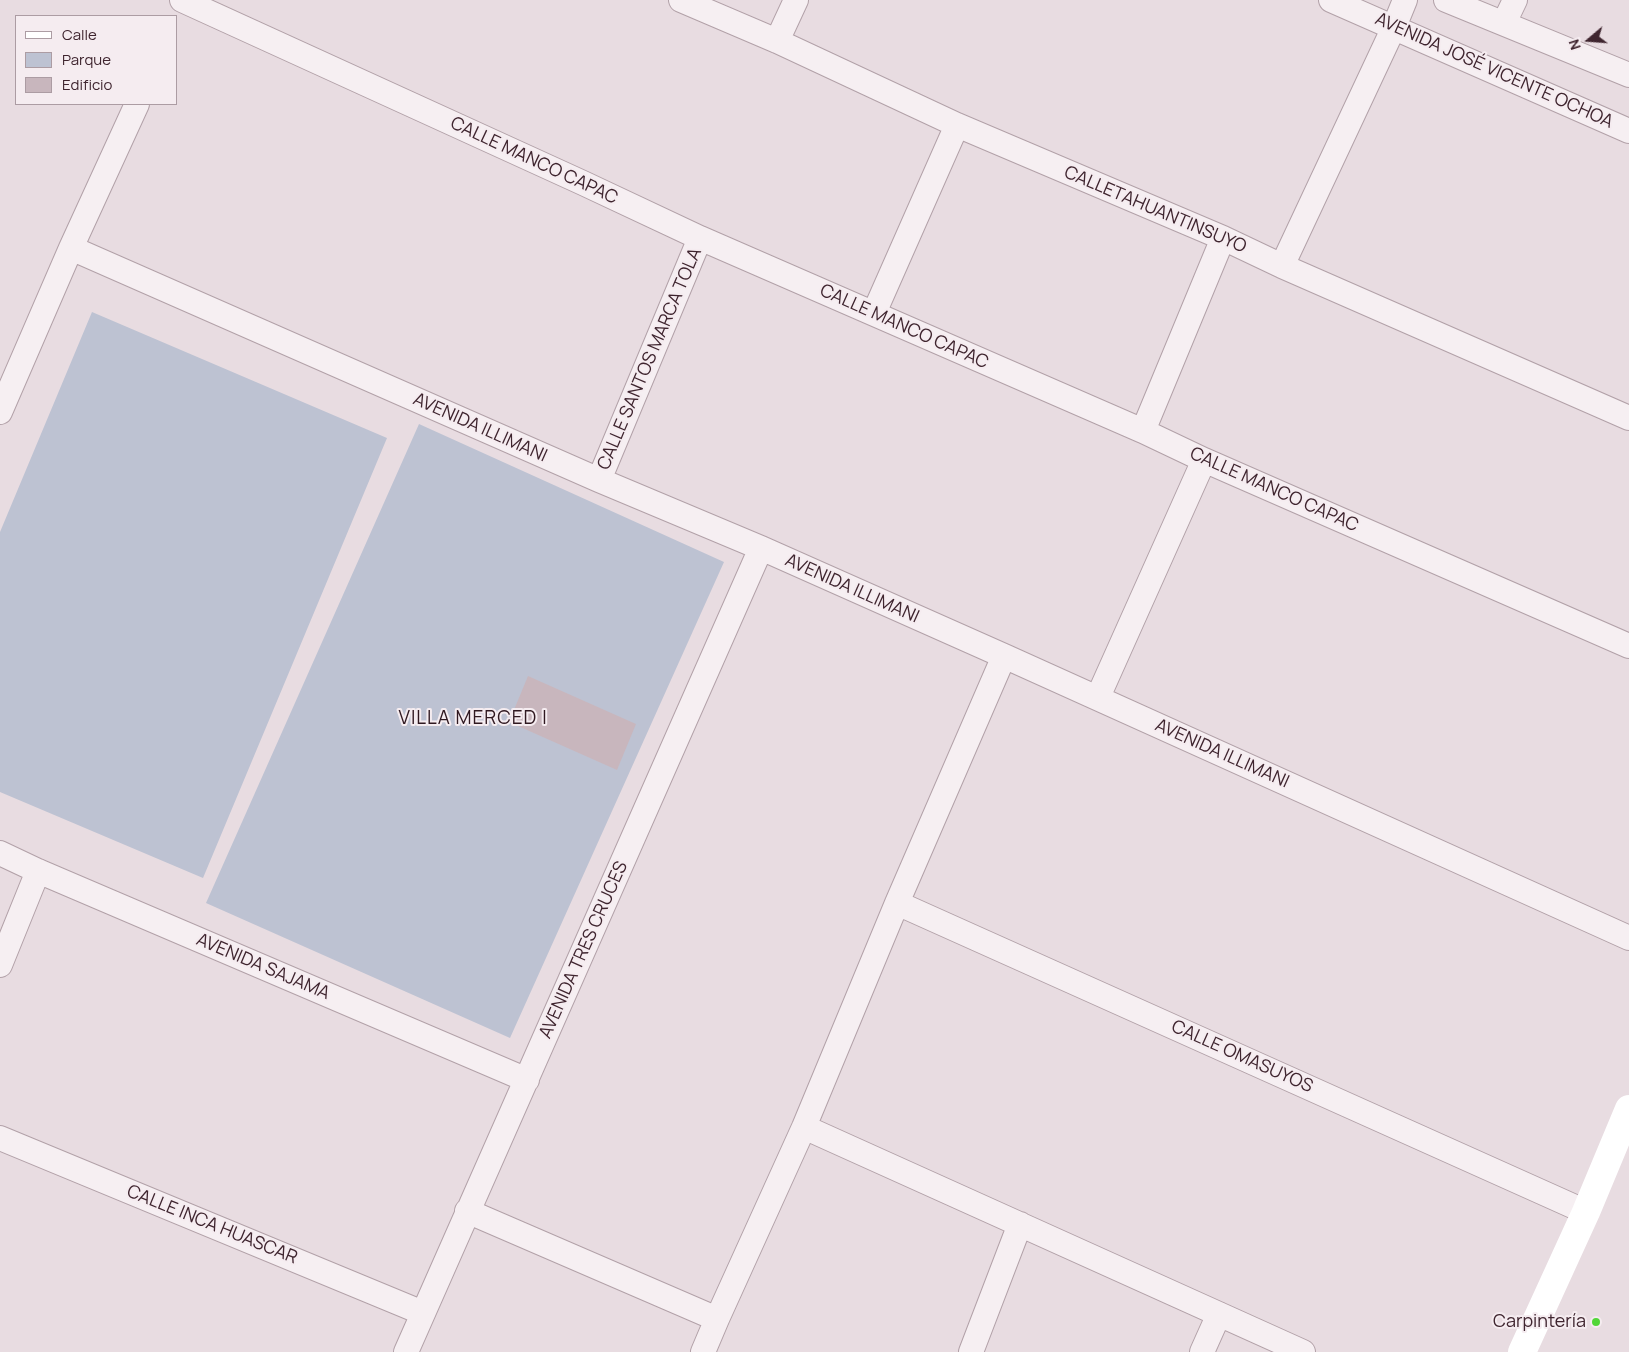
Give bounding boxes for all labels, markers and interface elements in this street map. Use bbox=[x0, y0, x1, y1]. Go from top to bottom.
street label: AVENIDA JOSÉ VICENTE OCHOA bbox=[1372, 9, 1616, 133]
legend bbox=[15, 15, 178, 105]
north arrow bbox=[1564, 15, 1614, 65]
text: Calle bbox=[62, 24, 97, 45]
text: Parque bbox=[62, 49, 111, 70]
text: Edificio bbox=[62, 74, 112, 95]
street label: CALLE MANCO CAPAC bbox=[447, 113, 621, 209]
street label: CALLETAHUANTINSUYO bbox=[1061, 162, 1249, 258]
street label: CALLE SANTOS MARCA TOLA bbox=[593, 245, 707, 473]
street label: CALLE MANCO CAPAC bbox=[816, 280, 992, 374]
street label: AVENIDA ILLIMANI bbox=[410, 389, 550, 467]
street label: CALLE MANCO CAPAC bbox=[1186, 443, 1362, 537]
street label: AVENIDA ILLIMANI bbox=[782, 550, 922, 628]
district label: VILLA MERCED I bbox=[397, 708, 549, 730]
street label: AVENIDA ILLIMANI bbox=[1152, 715, 1292, 793]
street label: AVENIDA TRES CRUCES bbox=[535, 858, 633, 1042]
street label: AVENIDA SAJAMA bbox=[193, 929, 333, 1005]
street label: CALLE OMASUYOS bbox=[1168, 1016, 1316, 1098]
street label: CALLE INCA HUASCAR bbox=[124, 1181, 300, 1269]
place label: Carpintería bbox=[1493, 1311, 1586, 1333]
marker: Carpintería bbox=[1590, 1316, 1602, 1328]

